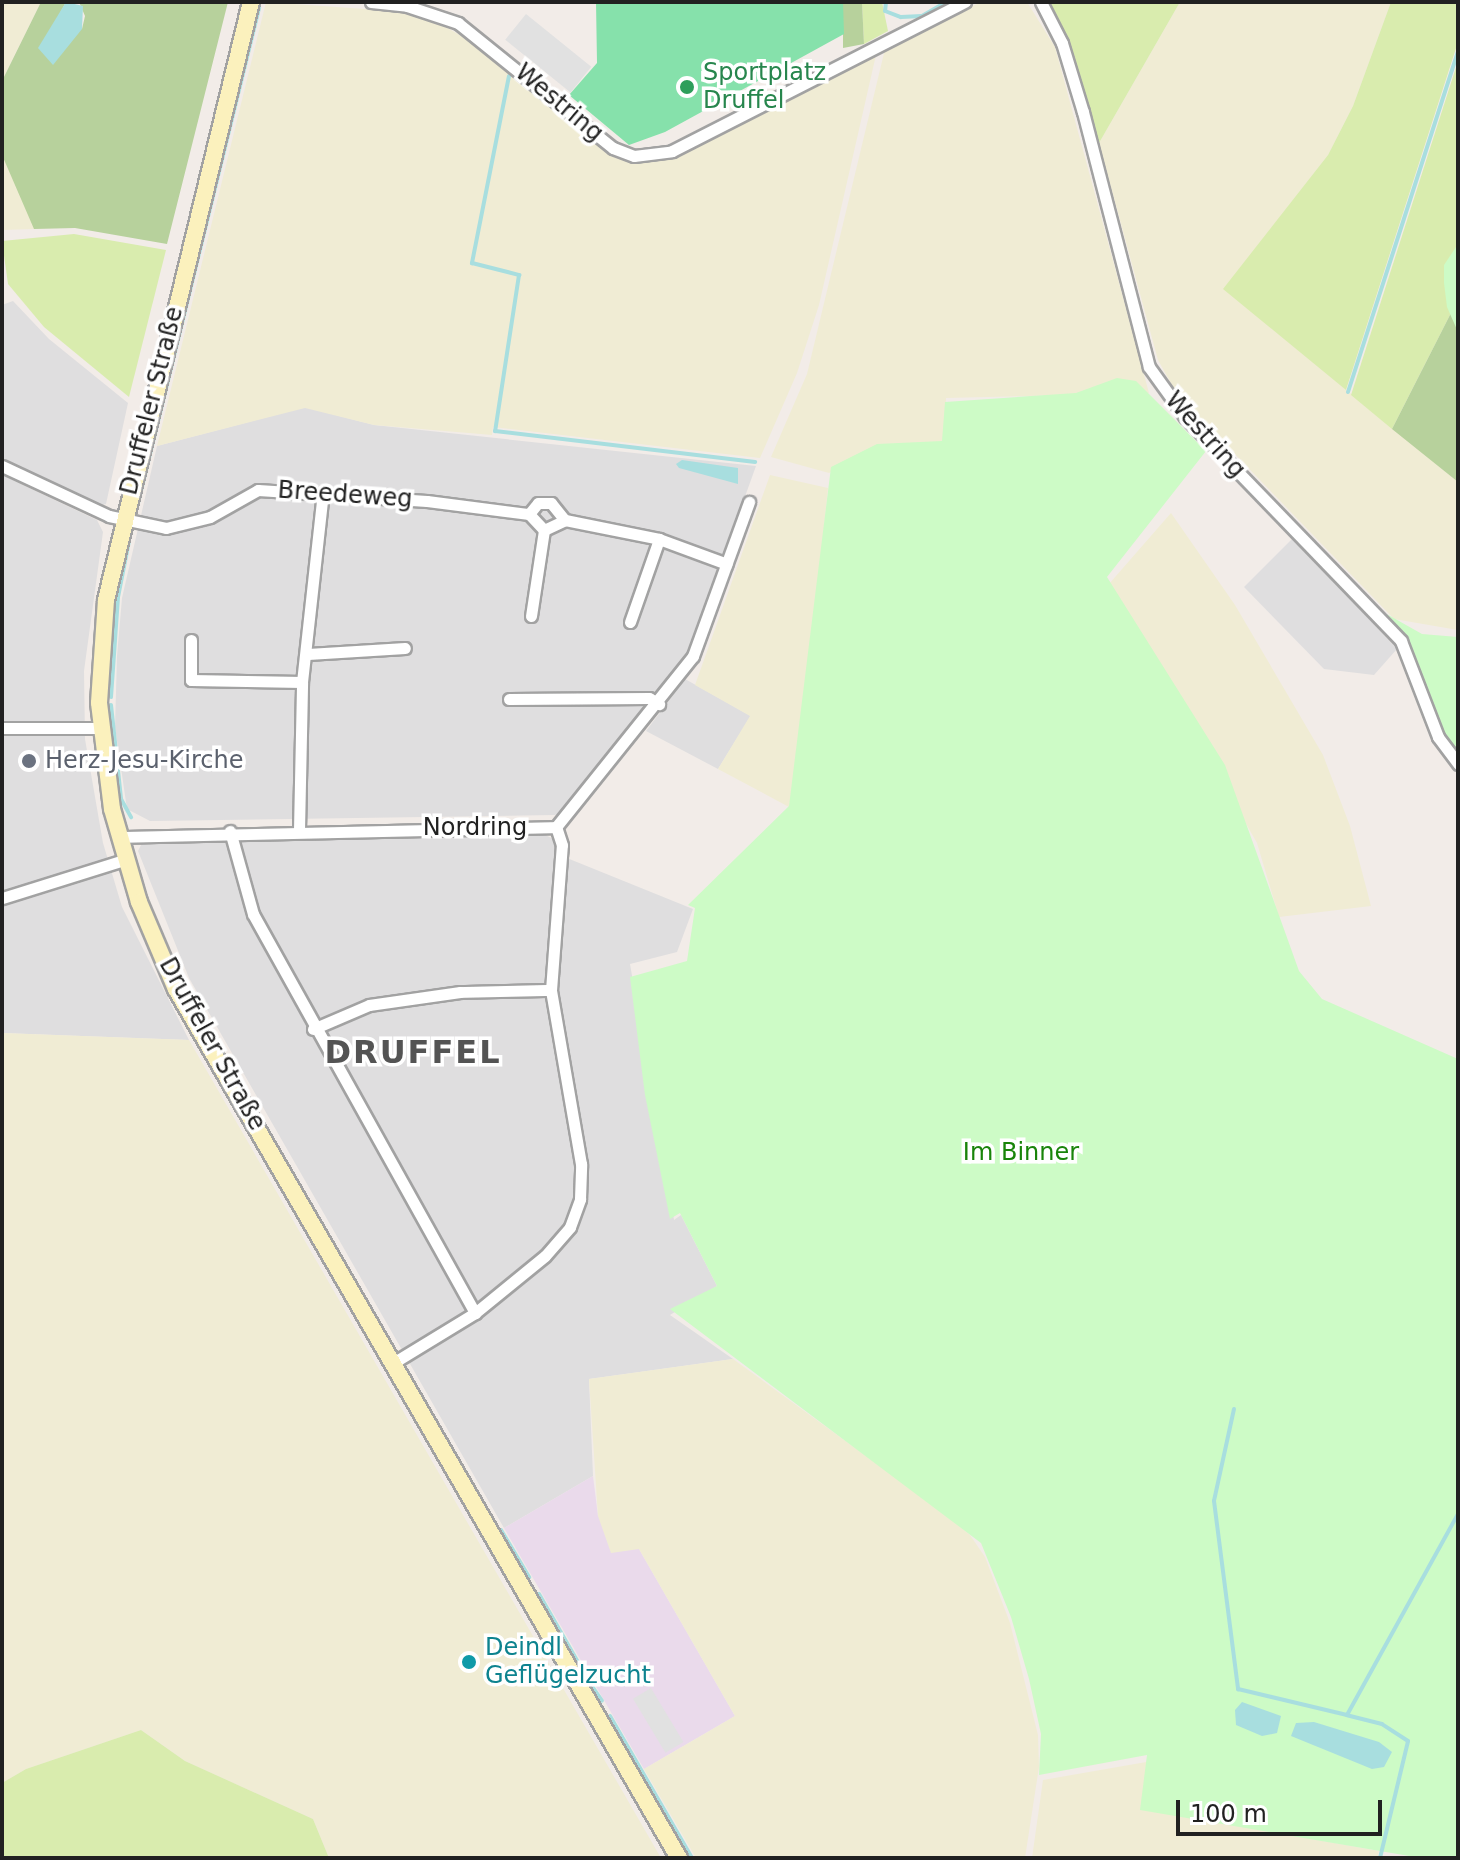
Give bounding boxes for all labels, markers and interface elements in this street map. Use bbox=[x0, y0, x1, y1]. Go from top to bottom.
street label: Westring bbox=[509, 58, 609, 148]
place label: Sportplatz Druffel bbox=[703, 59, 826, 115]
marker: Sportplatz Druffel bbox=[678, 78, 696, 96]
street label: Druffeler Straße bbox=[115, 304, 189, 498]
street label: Westring bbox=[1159, 386, 1251, 484]
street label: Breedeweg bbox=[277, 476, 413, 514]
place label: Herz-Jesu-Kirche bbox=[45, 747, 243, 775]
marker: Herz-Jesu-Kirche bbox=[20, 752, 38, 770]
street label: Nordring bbox=[423, 814, 527, 842]
street label: Druffeler Straße bbox=[153, 953, 271, 1135]
district label: DRUFFEL bbox=[324, 1033, 502, 1071]
park label: Im Binner bbox=[963, 1139, 1079, 1167]
place label: Deindl Geflügelzucht bbox=[485, 1634, 651, 1690]
marker: Deindl Geflügelzucht bbox=[460, 1653, 478, 1671]
scale bar bbox=[1180, 1784, 1386, 1834]
text: 100 m bbox=[1190, 1800, 1267, 1828]

